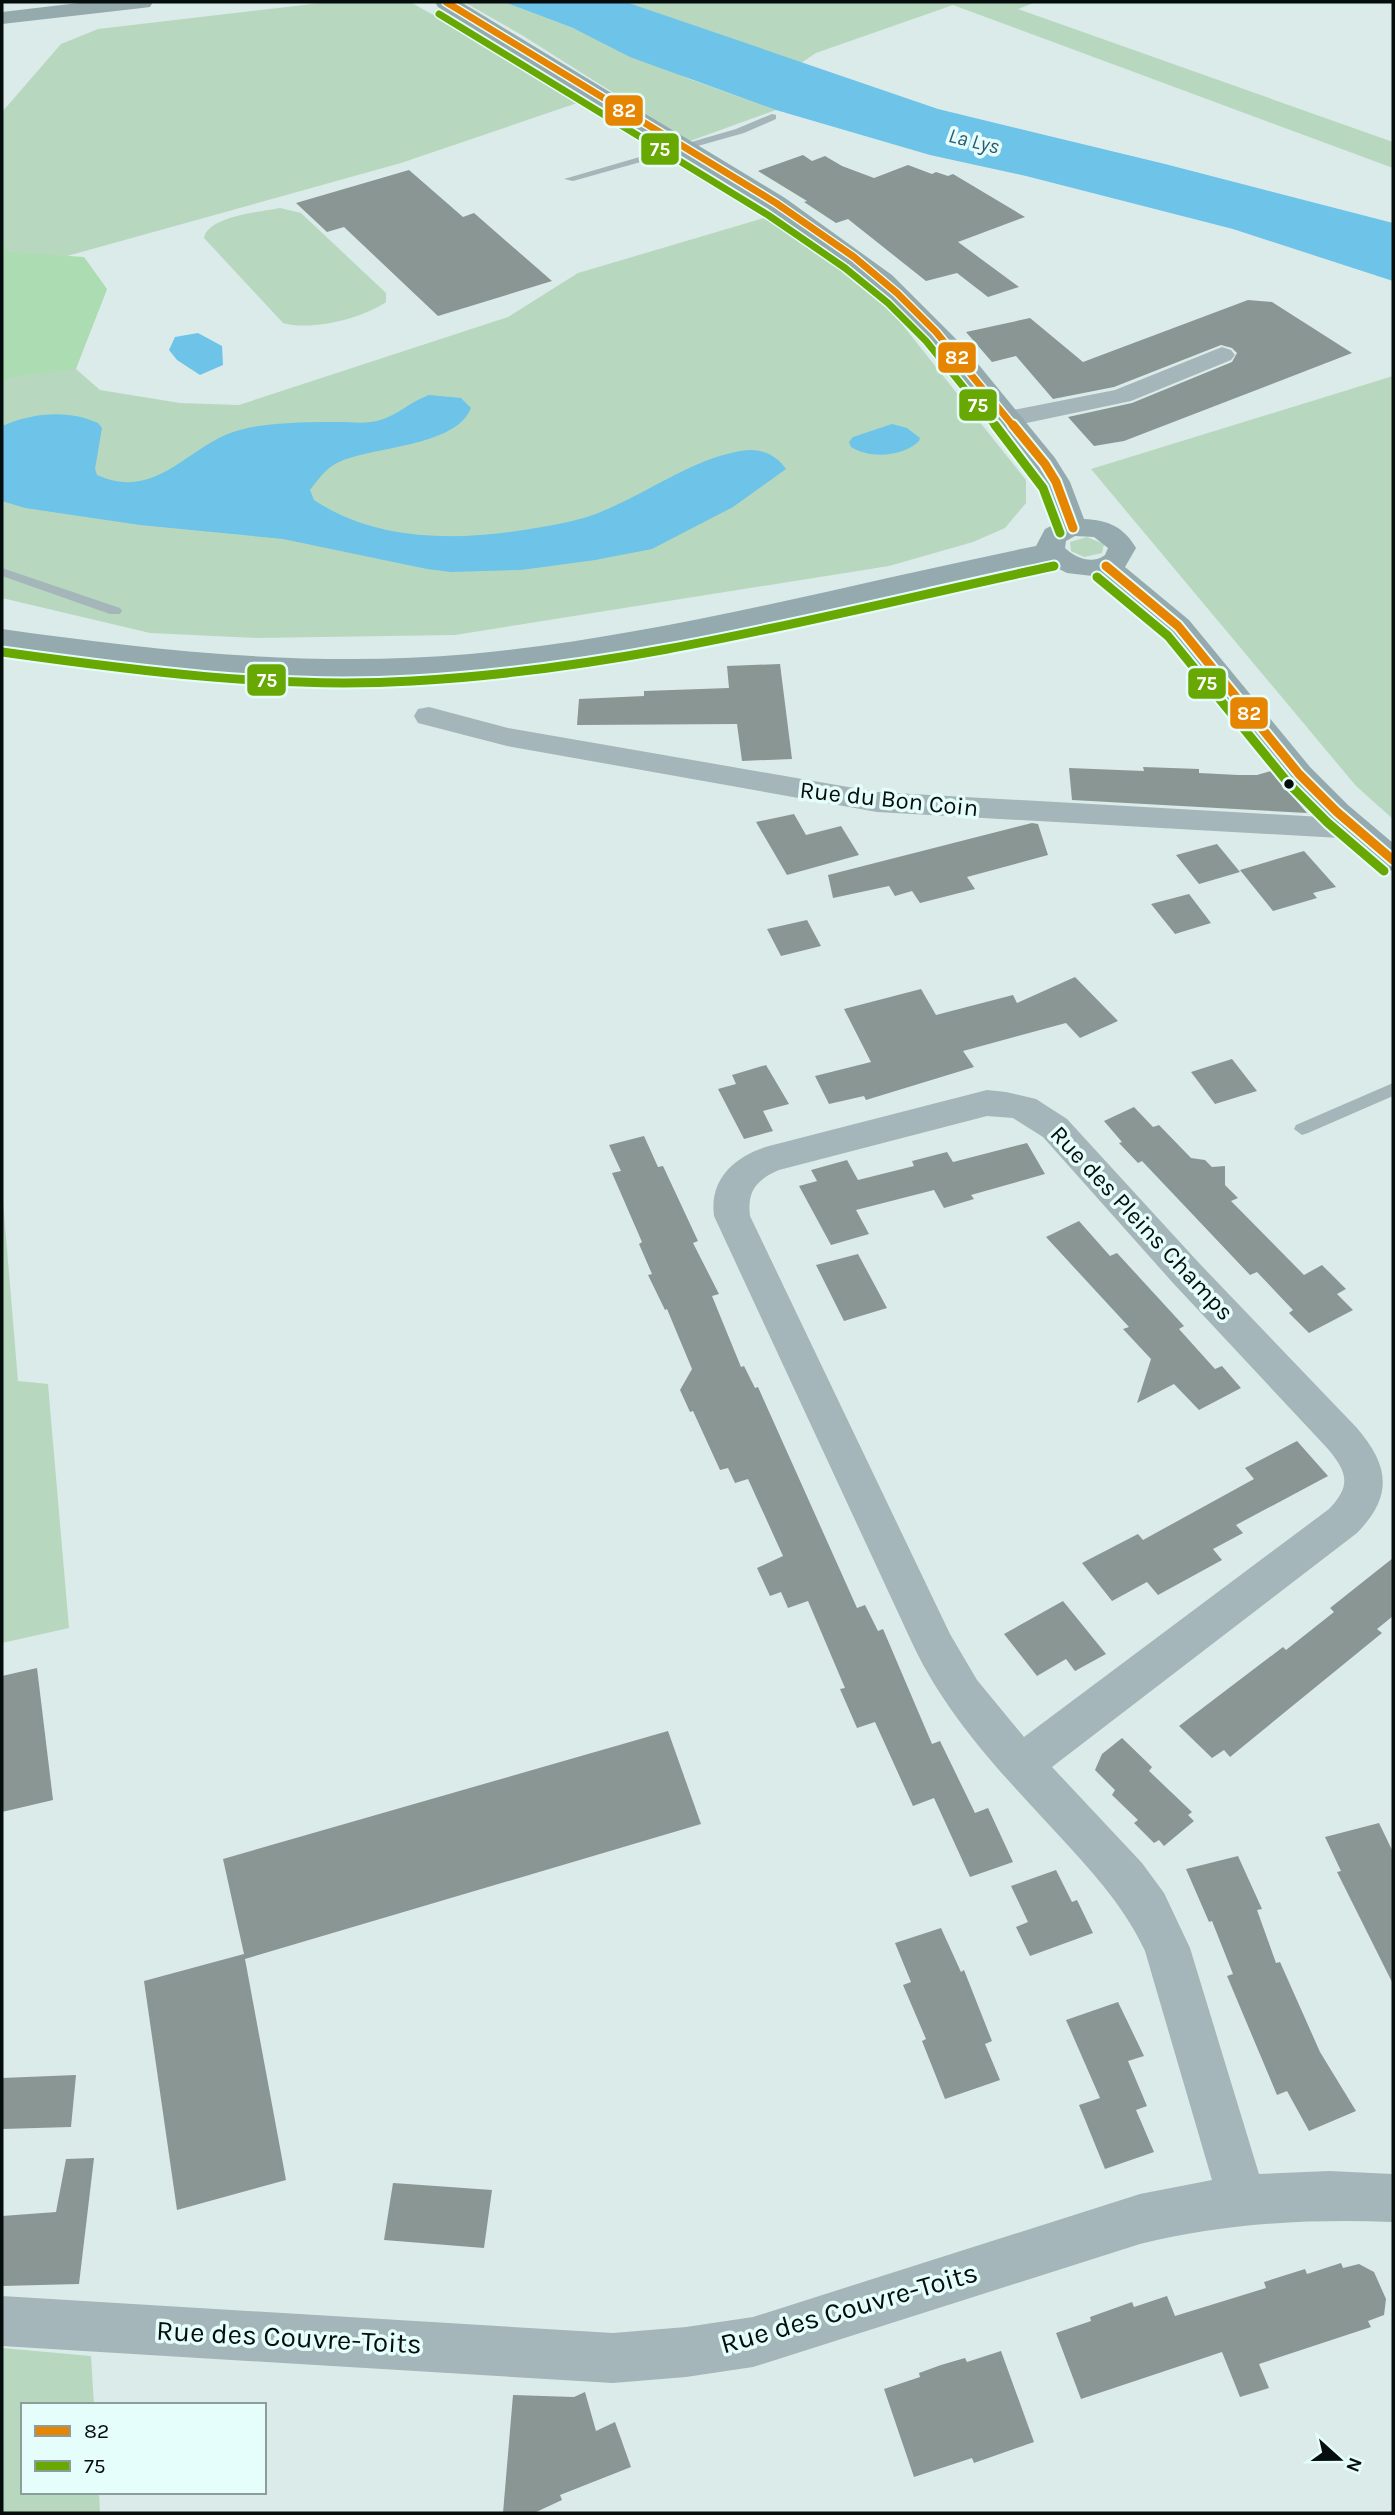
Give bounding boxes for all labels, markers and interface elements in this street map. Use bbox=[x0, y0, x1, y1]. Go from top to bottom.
line badge: 82 bbox=[604, 94, 644, 127]
text: 82 bbox=[612, 100, 636, 122]
water label: La Lys bbox=[946, 123, 1002, 159]
line badge: 75 bbox=[640, 132, 680, 166]
text: 75 bbox=[650, 139, 670, 161]
line badge: 82 bbox=[937, 341, 977, 374]
text: 82 bbox=[945, 347, 969, 369]
line badge: 75 bbox=[958, 388, 998, 422]
text: 75 bbox=[968, 395, 988, 417]
line badge: 75 bbox=[246, 663, 287, 697]
line badge: 75 bbox=[1187, 667, 1227, 700]
text: 75 bbox=[257, 670, 277, 692]
text: 75 bbox=[1197, 673, 1217, 695]
line badge: 82 bbox=[1229, 696, 1269, 730]
text: 82 bbox=[1237, 703, 1261, 725]
street label: Rue du Bon Coin bbox=[798, 776, 980, 822]
unlabelled marker bbox=[1282, 777, 1296, 791]
street label: Rue des Pleins Champs bbox=[1045, 1120, 1239, 1326]
street label: Rue des Couvre-Toits bbox=[717, 2255, 981, 2361]
street label: Rue des Couvre-Toits bbox=[155, 2314, 423, 2360]
legend bbox=[21, 2403, 266, 2494]
text: 82 bbox=[84, 2419, 109, 2443]
north arrow bbox=[1304, 2424, 1374, 2494]
text: 75 bbox=[84, 2454, 106, 2478]
text: N bbox=[1341, 2454, 1367, 2475]

